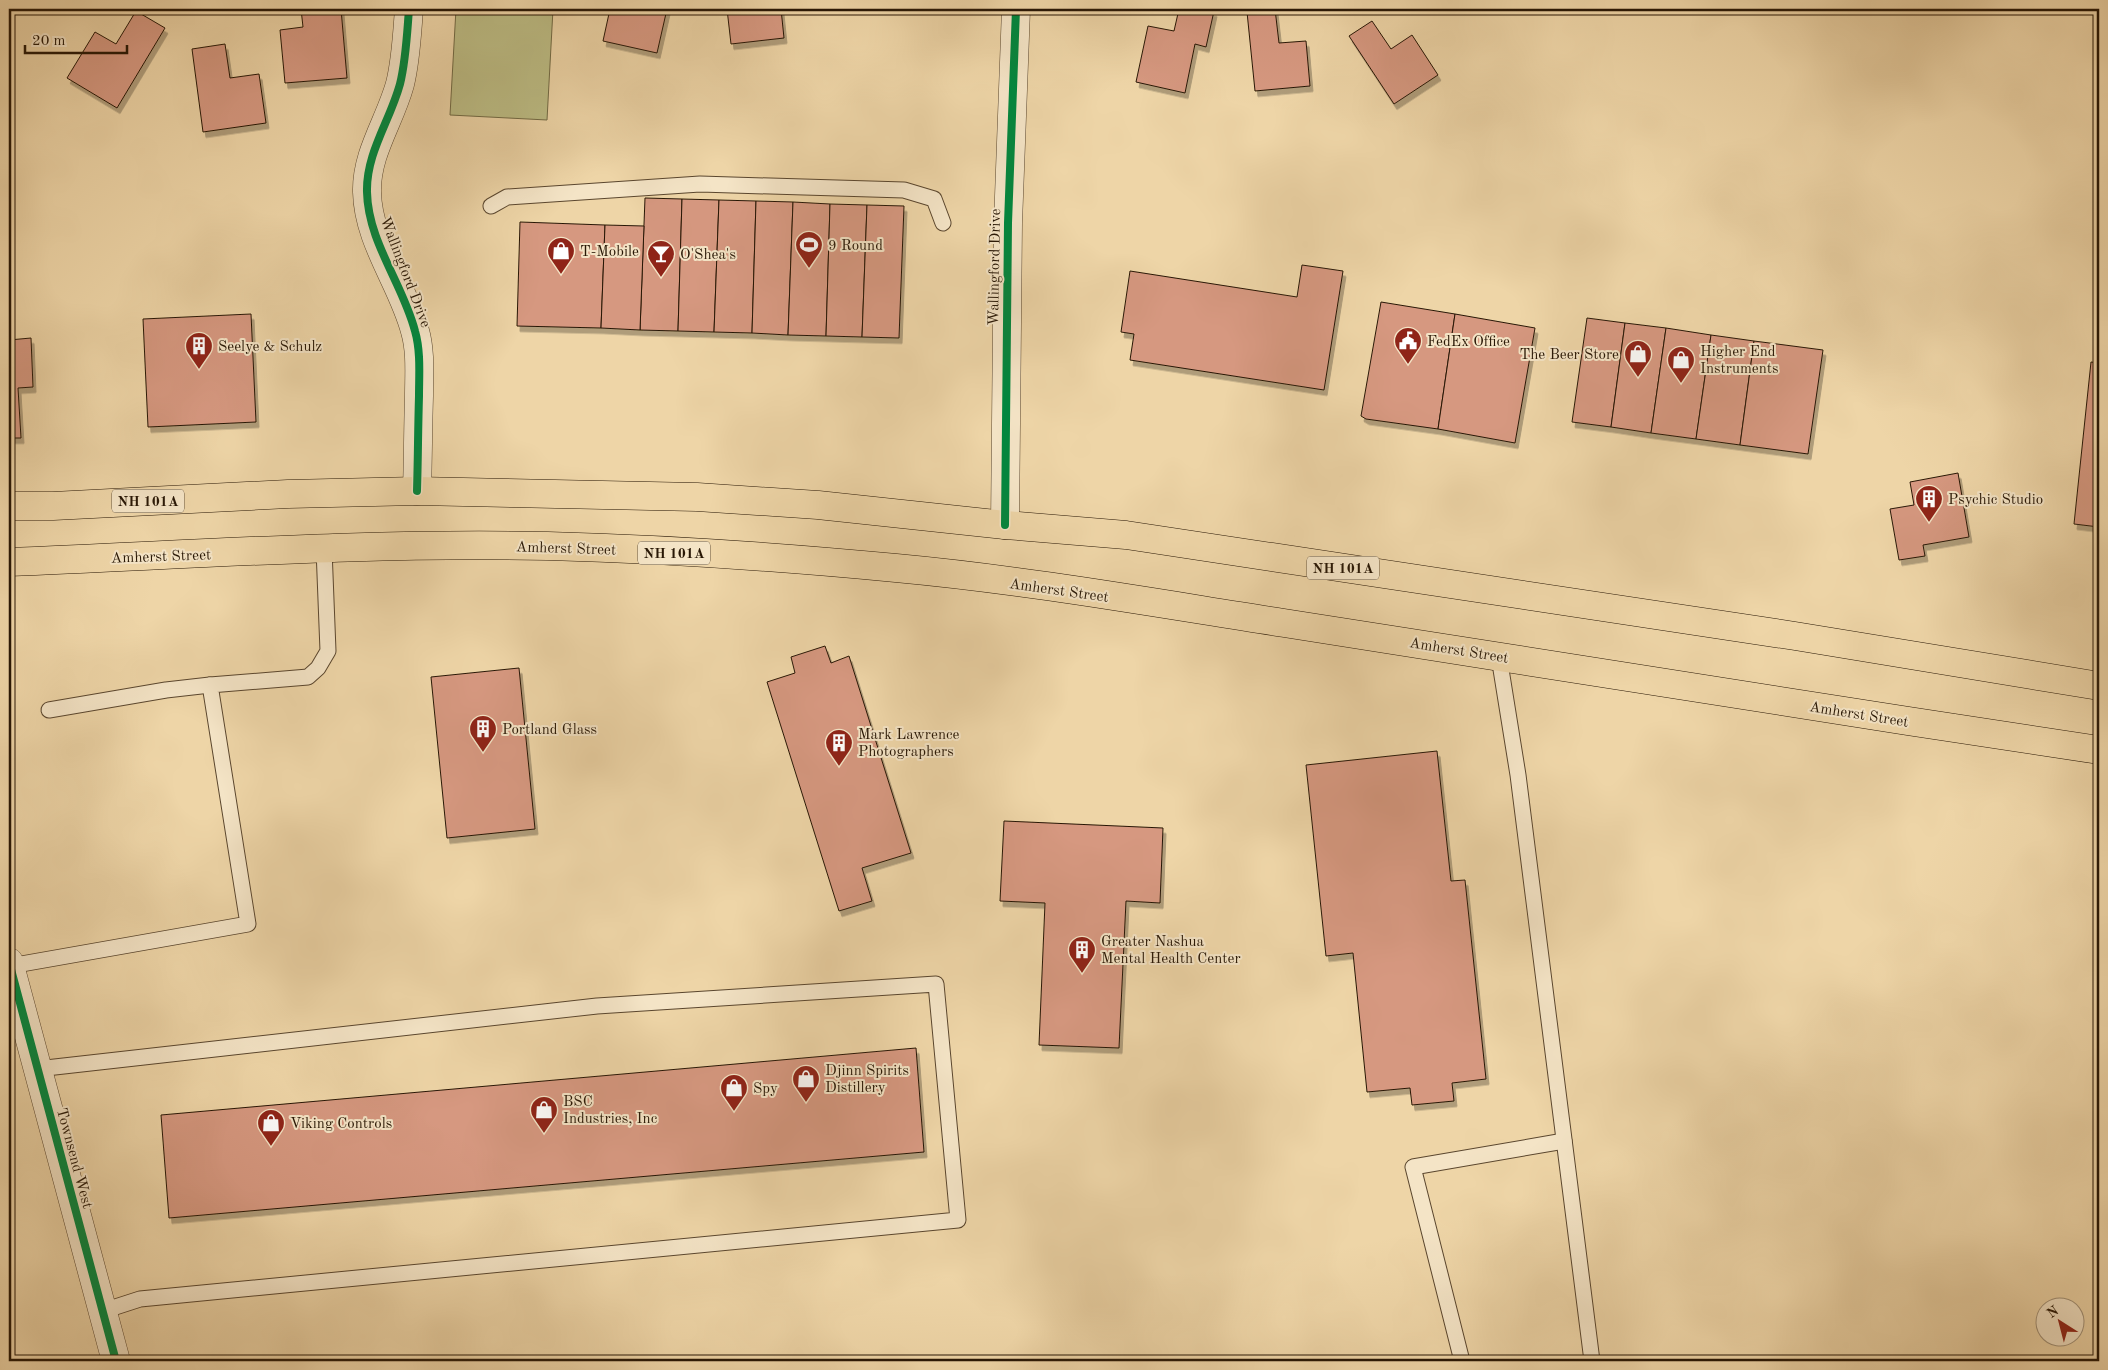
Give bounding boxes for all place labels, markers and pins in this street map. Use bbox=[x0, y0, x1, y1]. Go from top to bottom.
sports icon: 9 Round bbox=[794, 230, 824, 269]
shop icon: T-Mobile bbox=[546, 236, 576, 275]
bar icon: O'Shea's bbox=[646, 239, 676, 278]
place label: 9 Round bbox=[828, 239, 883, 254]
place label: T-Mobile bbox=[580, 245, 639, 260]
place label: O'Shea's bbox=[680, 248, 736, 263]
public building icon: FedEx Office bbox=[1393, 326, 1423, 365]
building icon: Seelye & Schulz bbox=[184, 331, 214, 370]
place label: FedEx Office bbox=[1427, 335, 1510, 350]
shop icon: The Beer Store bbox=[1623, 339, 1653, 378]
place label: Seelye & Schulz bbox=[218, 340, 322, 355]
shop icon: Higher End Instruments bbox=[1666, 345, 1696, 384]
place label: Higher End Instruments bbox=[1700, 345, 1779, 377]
place label: The Beer Store bbox=[1519, 348, 1619, 363]
building icon: Psychic Studio bbox=[1914, 484, 1944, 523]
place label: Psychic Studio bbox=[1948, 493, 2043, 508]
building icon: Portland Glass bbox=[468, 714, 498, 753]
place label: Portland Glass bbox=[502, 723, 597, 738]
building icon: Mark Lawrence Photographers bbox=[824, 728, 854, 767]
place label: Mark Lawrence Photographers bbox=[858, 728, 960, 760]
building icon: Greater Nashua Mental Health Center bbox=[1067, 935, 1097, 974]
place label: Greater Nashua Mental Health Center bbox=[1101, 935, 1241, 967]
shop icon: Djinn Spirits Distillery bbox=[791, 1064, 821, 1103]
place label: Djinn Spirits Distillery bbox=[825, 1064, 909, 1096]
shop icon: Spy bbox=[719, 1073, 749, 1112]
place label: Spy bbox=[753, 1082, 778, 1097]
shop icon: BSC Industries, Inc bbox=[529, 1095, 559, 1134]
place label: BSC Industries, Inc bbox=[563, 1095, 658, 1127]
shop icon: Viking Controls bbox=[256, 1108, 286, 1147]
place label: Viking Controls bbox=[290, 1117, 392, 1132]

